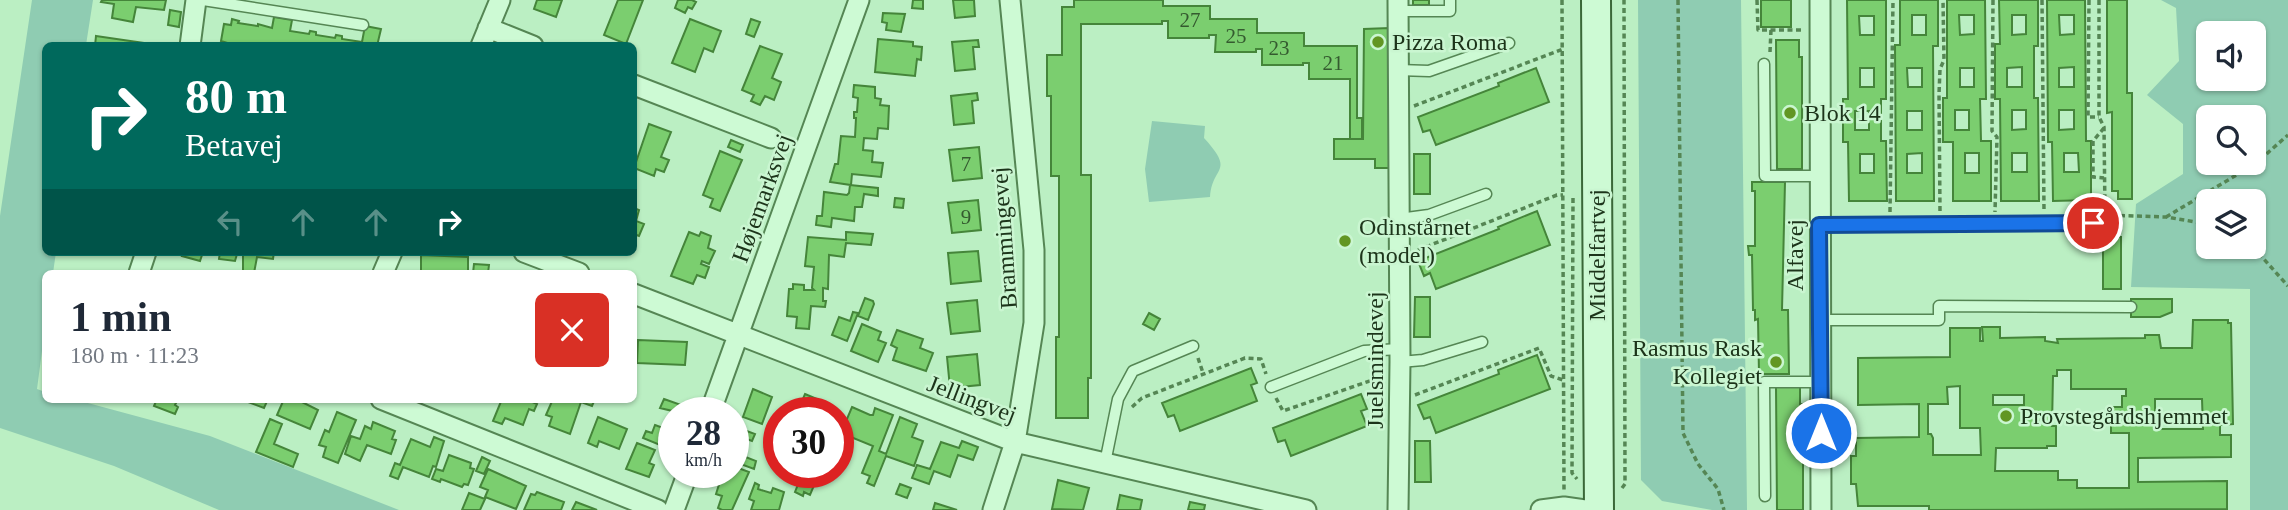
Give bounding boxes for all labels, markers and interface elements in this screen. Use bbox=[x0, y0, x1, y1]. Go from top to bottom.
house number: 27 bbox=[1180, 8, 1201, 32]
map controls bbox=[2196, 21, 2266, 259]
button: sound bbox=[2196, 21, 2266, 91]
house number: 25 bbox=[1226, 24, 1247, 48]
place label: Pizza Roma bbox=[1392, 29, 1508, 55]
marker: Pizza Roma bbox=[1370, 34, 1386, 50]
house number: 23 bbox=[1269, 36, 1290, 60]
house number: 21 bbox=[1323, 51, 1344, 75]
text: 80 m bbox=[185, 69, 287, 124]
icon: right bbox=[70, 70, 161, 161]
place label: Blok 14 bbox=[1804, 100, 1881, 126]
marker: Blok 14 bbox=[1782, 105, 1798, 121]
button: search bbox=[2196, 105, 2266, 175]
text: Betavej bbox=[185, 127, 283, 163]
street label: Højemarksvej bbox=[727, 130, 797, 266]
house number: 7 bbox=[961, 152, 971, 176]
street label: Brammingevej bbox=[986, 166, 1022, 310]
street label: Middelfartvej bbox=[1584, 189, 1610, 321]
button: layers bbox=[2196, 189, 2266, 259]
pin bbox=[2063, 193, 2123, 253]
icon: left bbox=[211, 203, 249, 241]
icon: ahead bbox=[284, 203, 322, 241]
icon: ahead bbox=[357, 203, 395, 241]
icon: right bbox=[430, 203, 468, 241]
icon: arrive bbox=[2074, 204, 2112, 242]
house number: 9 bbox=[961, 205, 971, 229]
place label: Odinstårnet (model) bbox=[1359, 214, 1471, 268]
street label: Alfavej bbox=[1782, 219, 1808, 291]
marker: Odinstårnet (model) bbox=[1337, 233, 1353, 249]
street label: Juelsmindevej bbox=[1362, 291, 1388, 429]
button: close bbox=[535, 293, 609, 367]
text: 1 min bbox=[70, 294, 172, 340]
place label: Rasmus Rask Kollegiet bbox=[1632, 335, 1762, 389]
text: 180 m · 11:23 bbox=[70, 343, 199, 368]
marker: Rasmus Rask Kollegiet bbox=[1768, 354, 1784, 370]
street label: Jellingvej bbox=[924, 370, 1020, 428]
position arrow bbox=[1784, 396, 1858, 470]
speed limit sign: 30 bbox=[763, 397, 854, 488]
place label: Provstegårdshjemmet bbox=[2020, 403, 2228, 429]
marker: Provstegårdshjemmet bbox=[1998, 408, 2014, 424]
text: 28 bbox=[686, 414, 721, 453]
text: km/h bbox=[685, 450, 722, 470]

